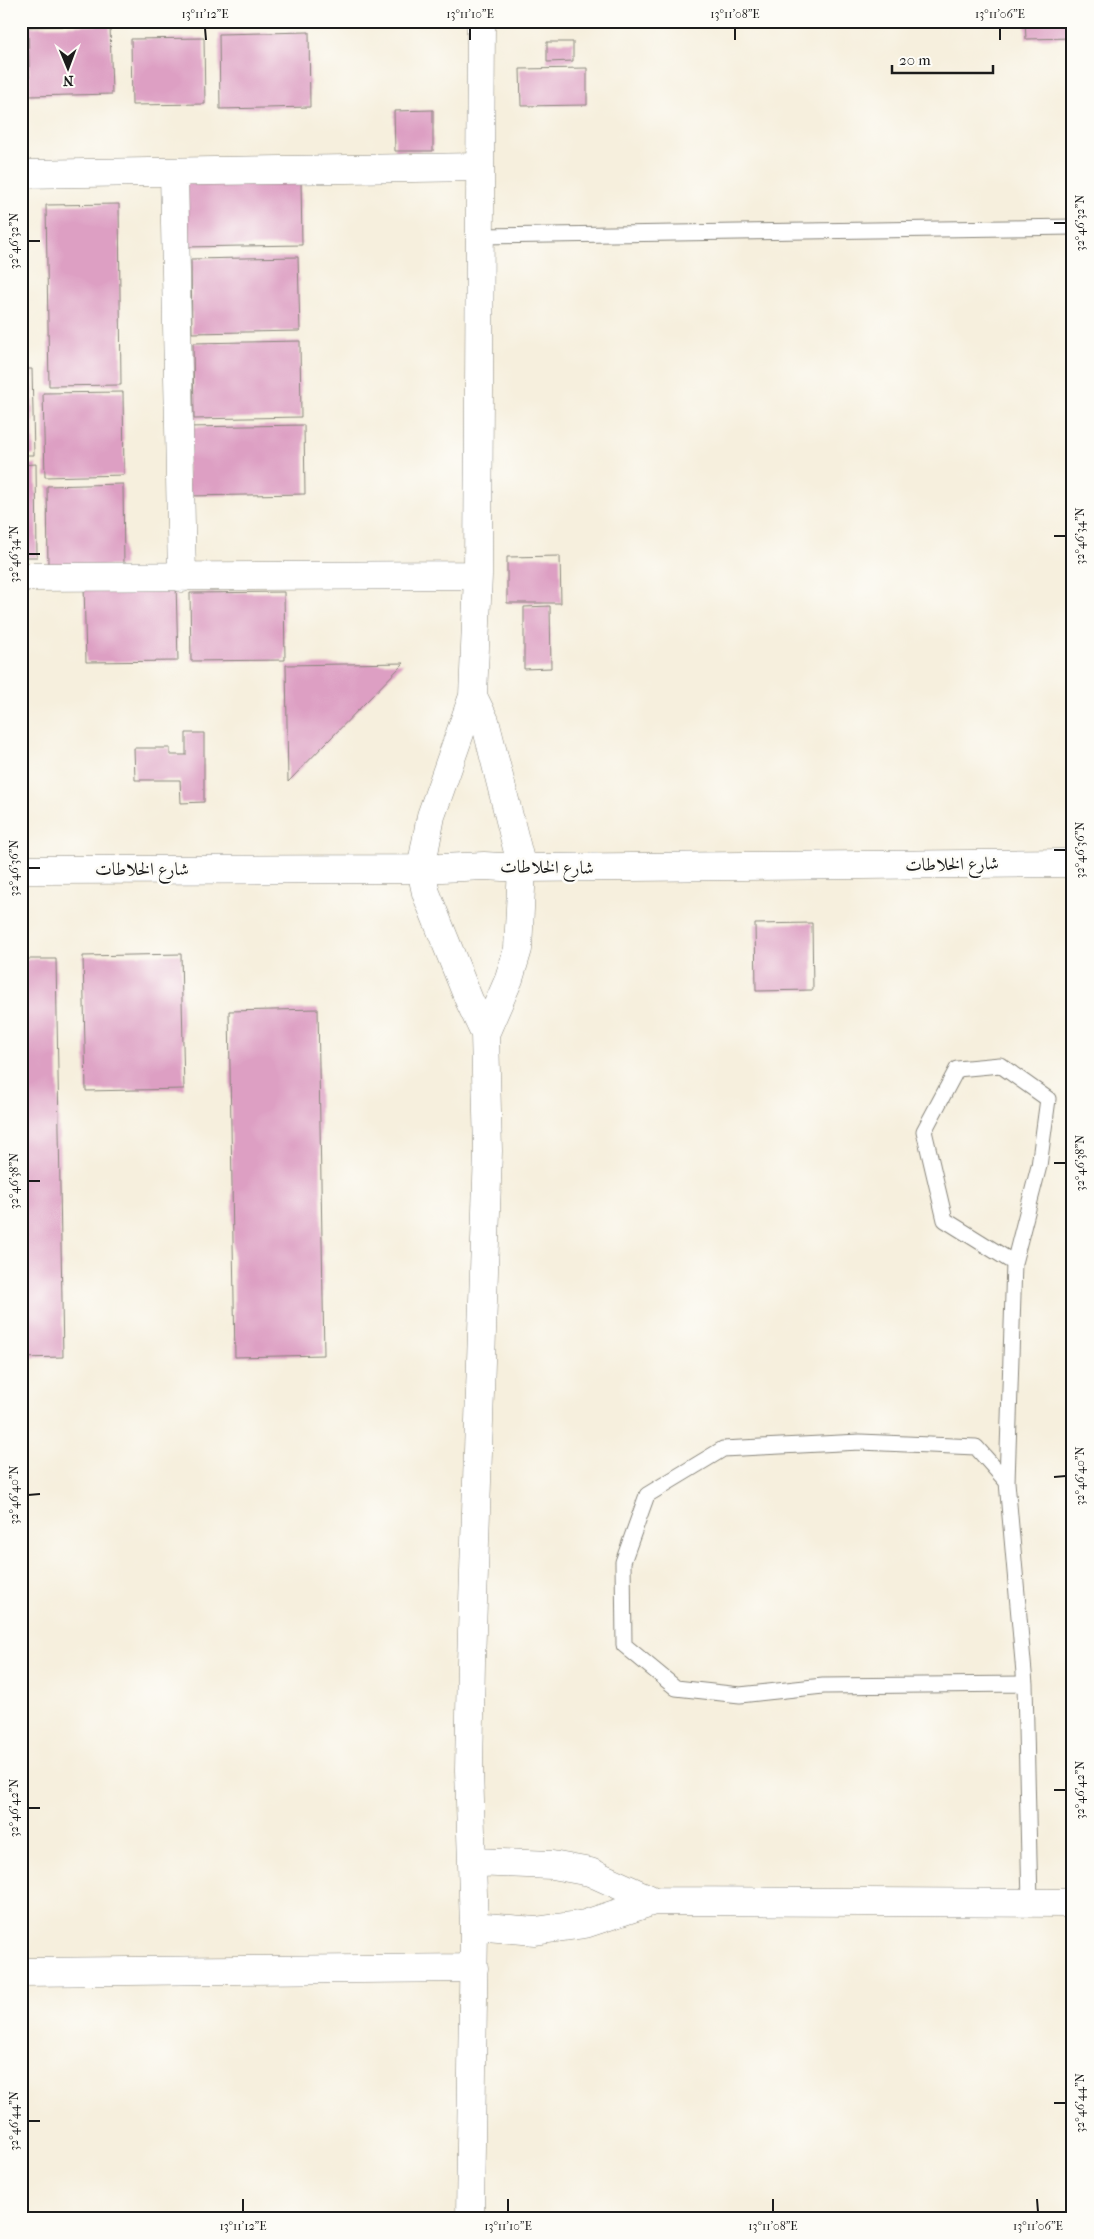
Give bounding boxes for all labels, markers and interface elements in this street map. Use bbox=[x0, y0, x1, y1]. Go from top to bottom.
text: 13°11'12"E bbox=[181, 7, 229, 21]
text: 13°11'10"E bbox=[446, 7, 494, 21]
text: 13°11'08"E bbox=[710, 7, 760, 21]
text: 13°11'06"E bbox=[975, 7, 1025, 21]
north arrow bbox=[42, 42, 92, 92]
scale bar bbox=[892, 42, 993, 74]
text: 20 m bbox=[899, 51, 931, 69]
text: N bbox=[62, 72, 74, 89]
text: 32°46'32"N bbox=[1073, 195, 1087, 251]
text: 32°46'32"N bbox=[7, 213, 21, 269]
text: 32°46'34"N bbox=[1073, 507, 1087, 565]
text: 32°46'34"N bbox=[7, 525, 21, 583]
text: 32°46'36"N bbox=[1073, 822, 1087, 878]
text: 32°46'36"N bbox=[7, 840, 21, 896]
street label: شارع الخلاطات bbox=[905, 853, 999, 880]
street label: شارع الخلاطات bbox=[500, 856, 594, 883]
street label: شارع الخلاطات bbox=[95, 859, 189, 884]
text: 32°46'38"N bbox=[1073, 1135, 1087, 1191]
text: 32°46'38"N bbox=[7, 1153, 21, 1209]
text: 32°46'40"N bbox=[1073, 1446, 1087, 1506]
text: 32°46'40"N bbox=[7, 1465, 21, 1525]
text: 32°46'42"N bbox=[1073, 1761, 1087, 1819]
text: 32°46'42"N bbox=[7, 1779, 21, 1837]
text: 32°46'44"N bbox=[1073, 2073, 1087, 2133]
text: 32°46'44"N bbox=[7, 2091, 21, 2151]
text: 13°11'12"E bbox=[219, 2219, 267, 2233]
text: 13°11'10"E bbox=[484, 2219, 532, 2233]
text: 13°11'08"E bbox=[748, 2219, 798, 2233]
text: 13°11'06"E bbox=[1013, 2219, 1063, 2233]

